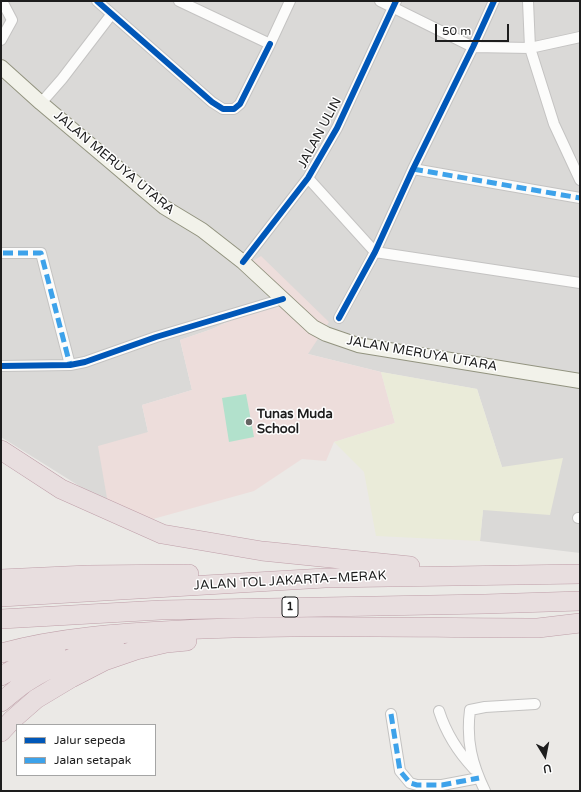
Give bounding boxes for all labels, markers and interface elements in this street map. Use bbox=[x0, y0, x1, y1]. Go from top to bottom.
scale bar bbox=[437, 16, 511, 42]
text: 50 m bbox=[442, 24, 471, 38]
street label: JALAN ULIN bbox=[295, 95, 345, 171]
street label: JALAN MERUYA UTARA bbox=[51, 108, 177, 218]
street label: JALAN MERUYA UTARA bbox=[345, 333, 499, 375]
place label: Tunas Muda School bbox=[257, 407, 333, 438]
marker: Tunas Muda School bbox=[244, 417, 254, 427]
street label: JALAN TOL JAKARTA–MERAK bbox=[193, 568, 387, 594]
road number: 1 bbox=[282, 597, 298, 617]
legend bbox=[16, 724, 156, 776]
text: Jalur sepeda bbox=[54, 733, 126, 747]
north arrow bbox=[525, 736, 565, 776]
text: Jalan setapak bbox=[54, 753, 131, 767]
text: U bbox=[542, 761, 552, 775]

